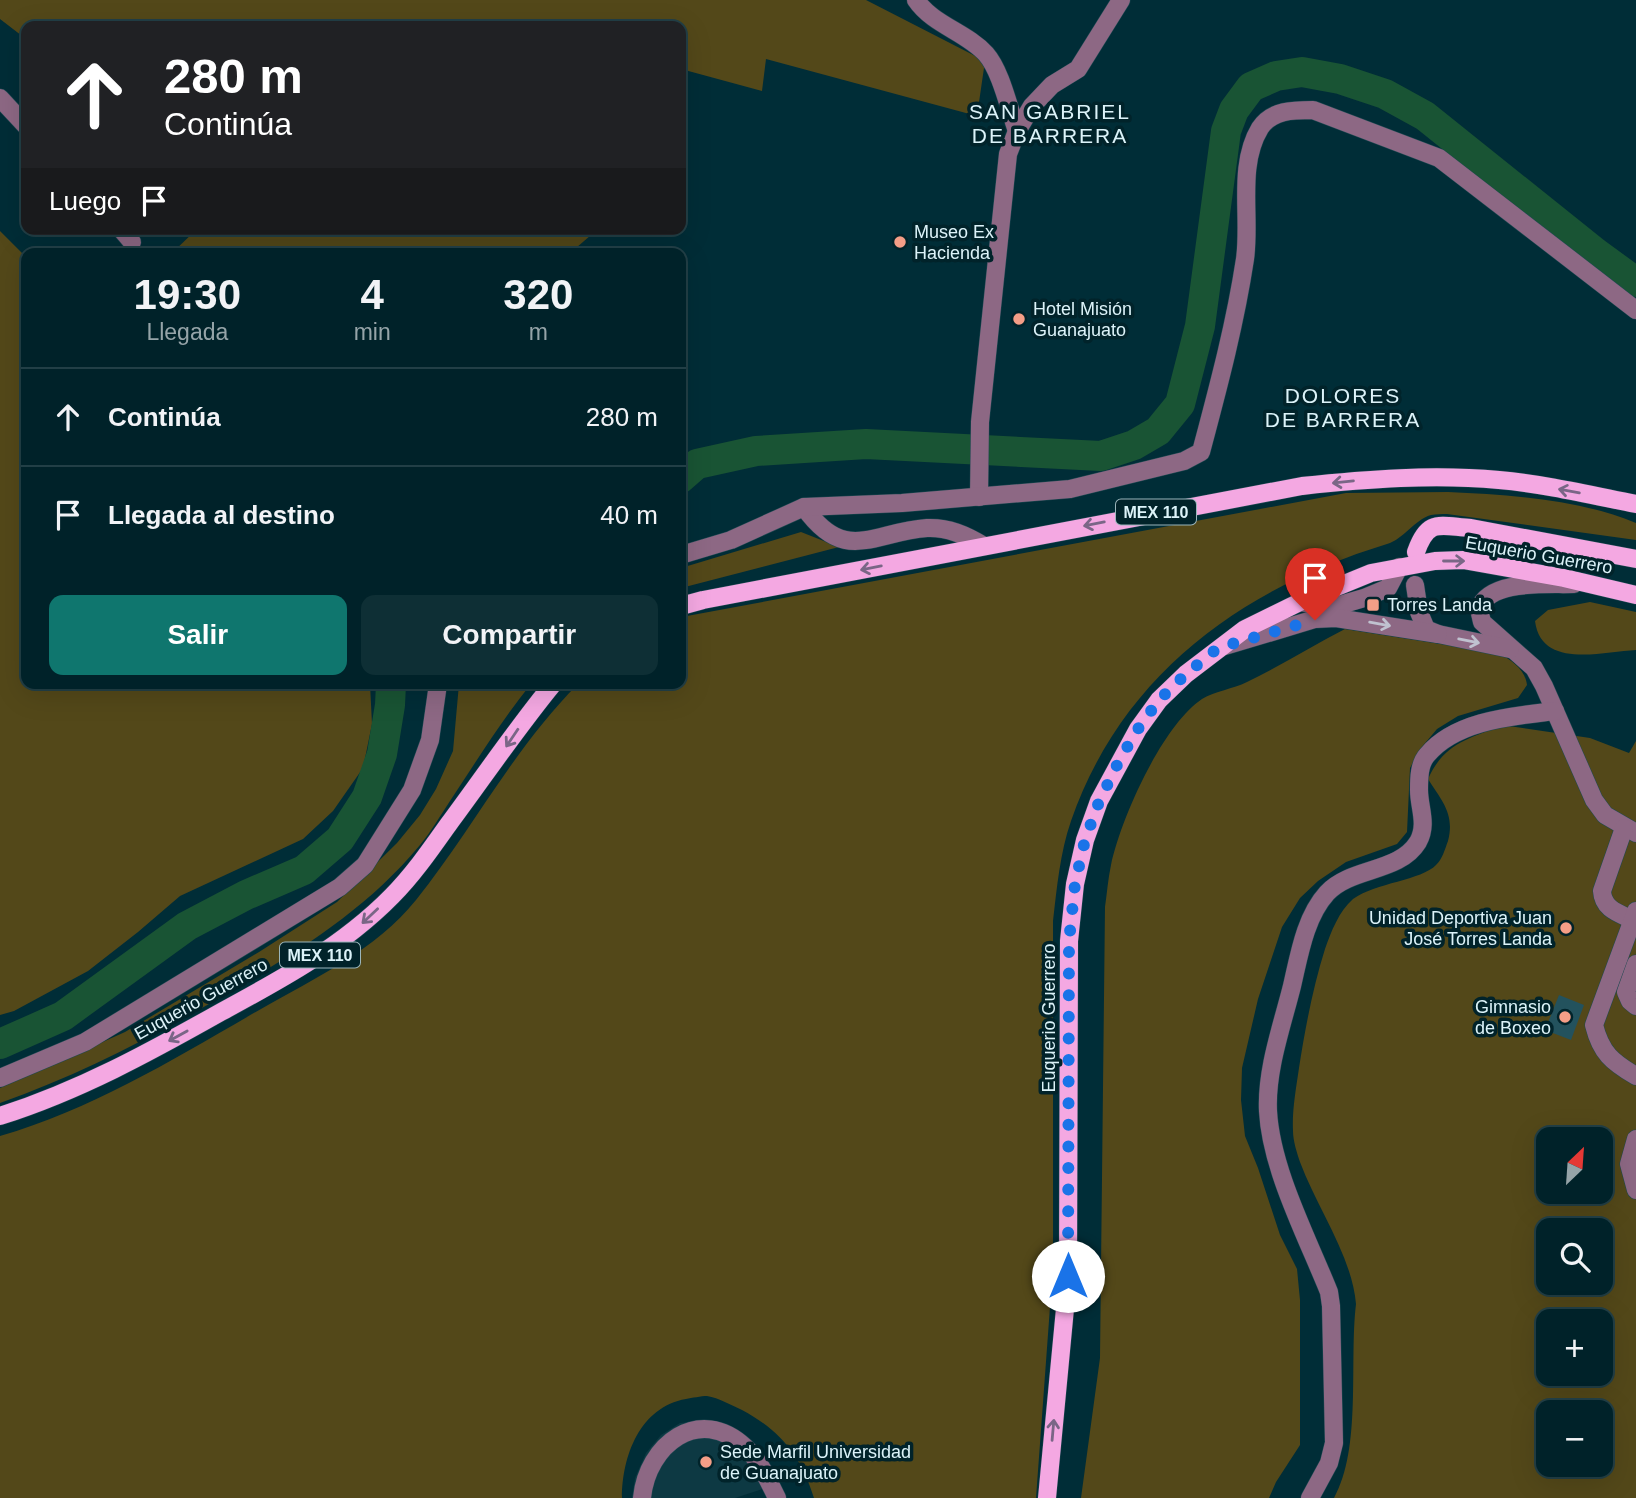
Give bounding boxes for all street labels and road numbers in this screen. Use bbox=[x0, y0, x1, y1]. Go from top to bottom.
road number: MEX 110 bbox=[1116, 499, 1196, 524]
street label: Euquerio Guerrero bbox=[1464, 532, 1614, 578]
road number: MEX 110 bbox=[280, 942, 360, 967]
street label: Euquerio Guerrero bbox=[1039, 943, 1059, 1093]
street label: Euquerio Guerrero bbox=[131, 954, 271, 1044]

